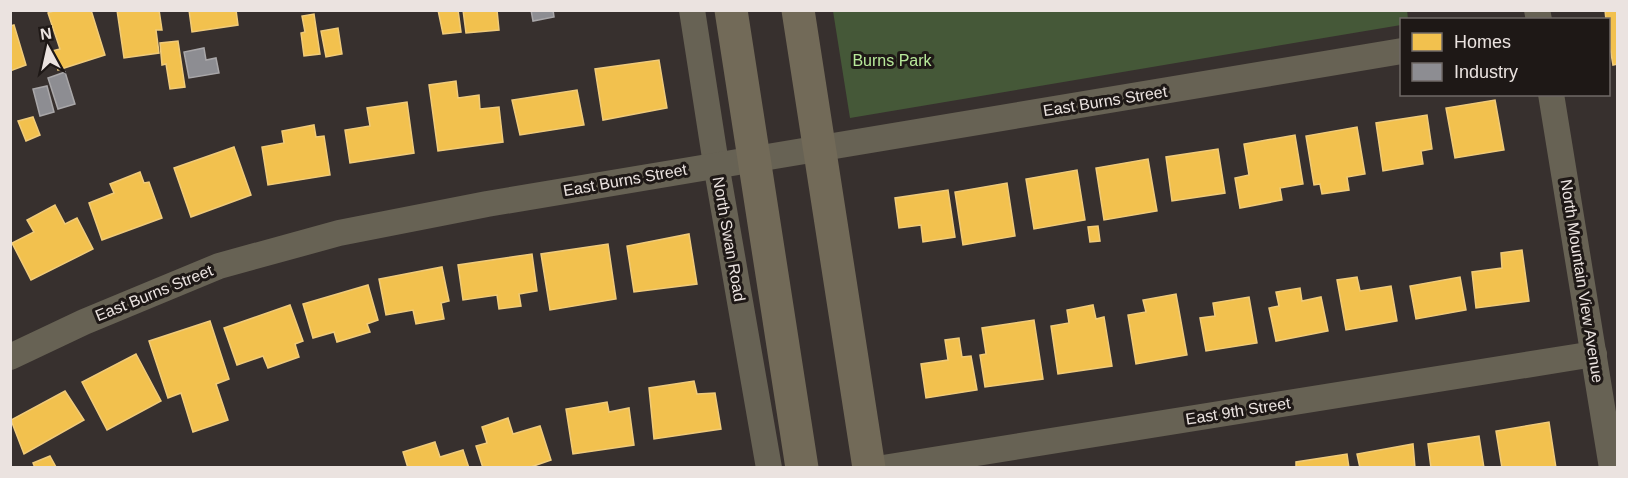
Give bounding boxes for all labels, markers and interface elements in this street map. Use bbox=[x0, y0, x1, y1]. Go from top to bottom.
north arrow bbox=[18, 18, 78, 78]
legend bbox=[1400, 18, 1610, 96]
text: N bbox=[39, 24, 53, 43]
text: Homes bbox=[1454, 32, 1511, 52]
park label: Burns Park bbox=[852, 52, 933, 69]
text: Industry bbox=[1454, 62, 1518, 82]
street label: East Burns Street bbox=[1042, 83, 1169, 119]
street label: East Burns Street bbox=[562, 161, 689, 199]
street label: North Swan Road bbox=[710, 175, 748, 303]
street label: North Mountain View Avenue bbox=[1558, 178, 1607, 384]
street label: East Burns Street bbox=[93, 261, 216, 324]
street label: East 9th Street bbox=[1184, 394, 1292, 428]

